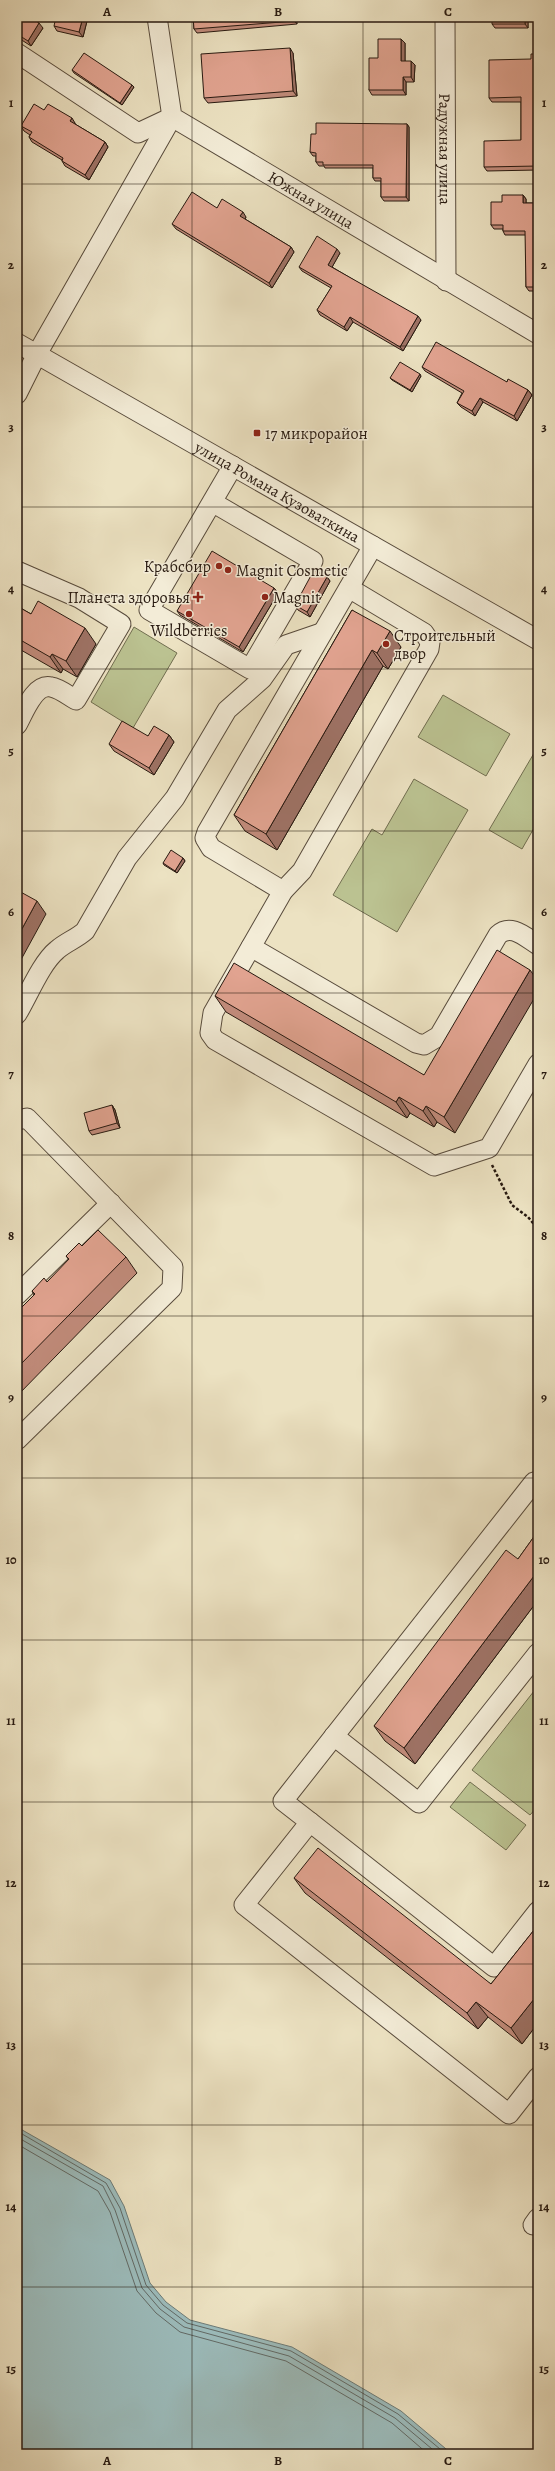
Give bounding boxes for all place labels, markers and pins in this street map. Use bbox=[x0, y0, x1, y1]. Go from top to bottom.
place label: 17 микрорайон bbox=[265, 423, 368, 445]
marker: 17 микрорайон bbox=[252, 428, 262, 438]
place label: Крабсбир bbox=[144, 556, 211, 578]
place label: Magnit Cosmetic bbox=[236, 560, 348, 582]
marker: Крабсбир bbox=[214, 561, 224, 571]
marker: Magnit Cosmetic bbox=[223, 565, 233, 575]
place label: Планета здоровья bbox=[67, 587, 190, 609]
place label: Magnit bbox=[273, 587, 320, 609]
marker: Планета здоровья bbox=[193, 592, 203, 602]
marker: Magnit bbox=[260, 592, 270, 602]
marker: Wildberries bbox=[184, 609, 194, 619]
place label: Wildberries bbox=[150, 620, 227, 642]
place label: Строительный двор bbox=[393, 625, 496, 665]
marker: Строительный двор bbox=[381, 639, 391, 649]

